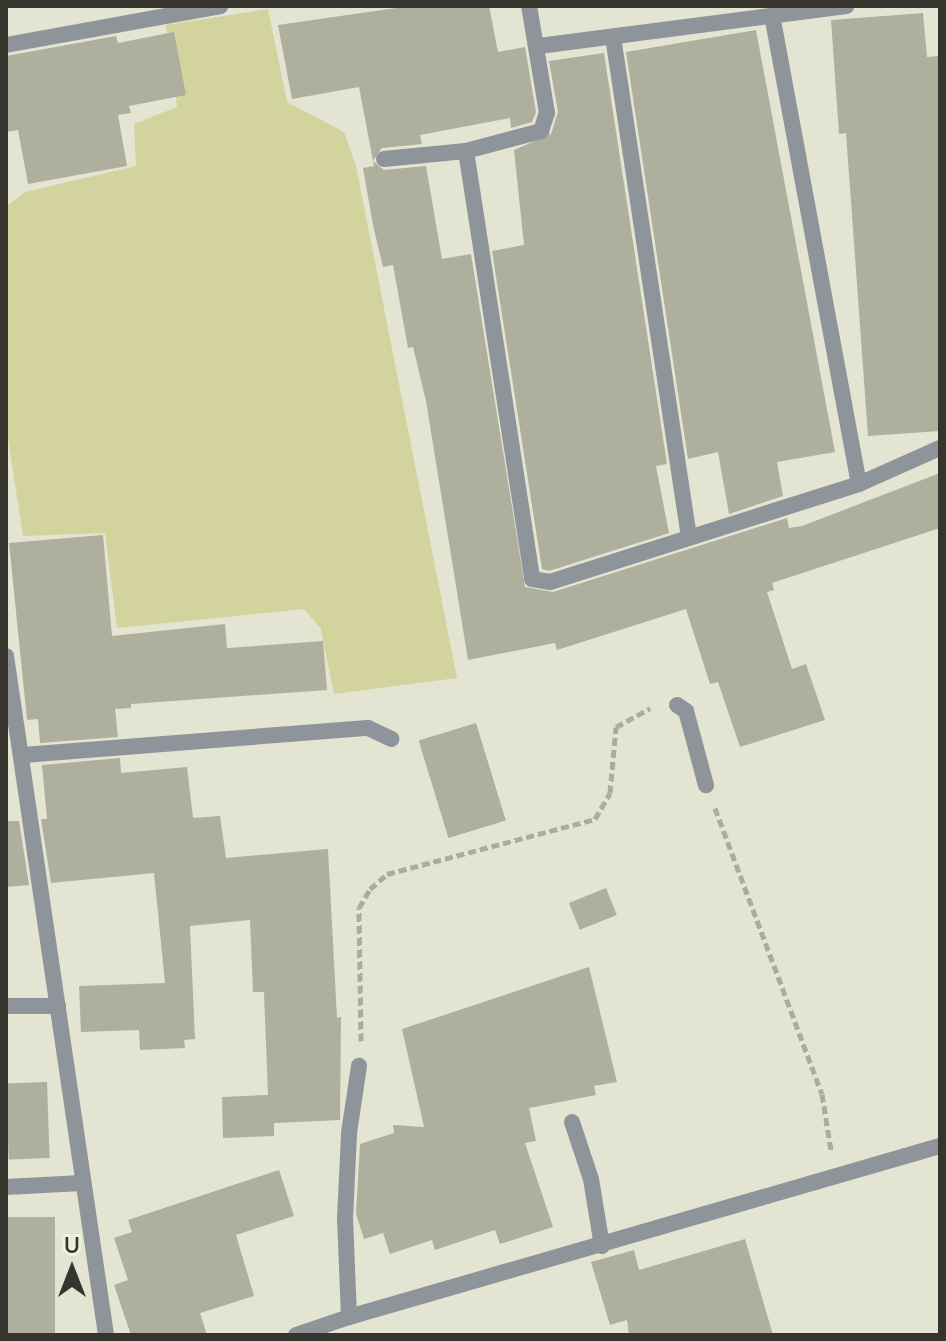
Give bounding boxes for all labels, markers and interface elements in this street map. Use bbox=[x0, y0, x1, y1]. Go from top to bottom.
north arrow bbox=[32, 1229, 112, 1309]
text: U bbox=[64, 1230, 80, 1260]

